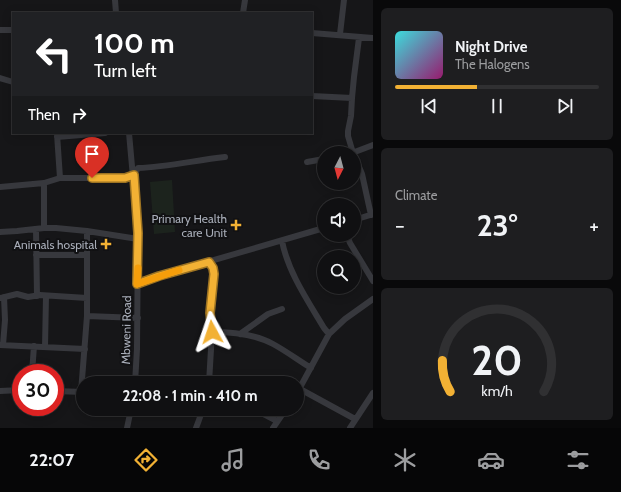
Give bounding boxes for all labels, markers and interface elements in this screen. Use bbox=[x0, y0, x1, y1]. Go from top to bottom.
text: 100 m bbox=[94, 26, 175, 60]
icon: left bbox=[28, 28, 80, 80]
text: Night Drive bbox=[455, 38, 528, 56]
text: The Halogens bbox=[455, 56, 530, 72]
text: Turn left bbox=[94, 60, 157, 82]
icon: previous bbox=[418, 95, 440, 117]
icon: pause bbox=[486, 95, 508, 117]
icon: next bbox=[554, 95, 576, 117]
icon: right bbox=[68, 104, 90, 126]
text: Then bbox=[28, 106, 60, 124]
pin bbox=[75, 137, 109, 178]
icon: arrive bbox=[81, 143, 103, 165]
north arrow bbox=[317, 146, 361, 190]
map controls bbox=[317, 146, 361, 294]
text: Climate bbox=[395, 187, 437, 203]
button: sound bbox=[317, 198, 361, 242]
text: 23° bbox=[477, 207, 517, 244]
place label: Primary Health care Unit bbox=[152, 211, 227, 240]
text: − bbox=[395, 212, 405, 239]
text: + bbox=[589, 212, 599, 239]
marker: Primary Health care Unit bbox=[230, 219, 242, 231]
place label: Animals hospital bbox=[14, 237, 97, 252]
marker: Animals hospital bbox=[100, 238, 112, 250]
button: search bbox=[317, 250, 361, 294]
street label: Mbweni Road bbox=[118, 295, 134, 365]
position arrow bbox=[191, 311, 233, 353]
text: 20 bbox=[471, 335, 523, 385]
speed limit sign: 30 bbox=[12, 364, 64, 416]
text: km/h bbox=[481, 382, 513, 400]
text: 22:08 · 1 min · 410 m bbox=[123, 387, 257, 405]
icon: directions bbox=[132, 446, 160, 474]
icon: music bbox=[219, 446, 247, 474]
icon: phone bbox=[305, 446, 333, 474]
icon: climate bbox=[391, 446, 419, 474]
icon: car bbox=[477, 446, 505, 474]
icon: filters bbox=[564, 446, 592, 474]
text: 22:07 bbox=[29, 449, 74, 471]

